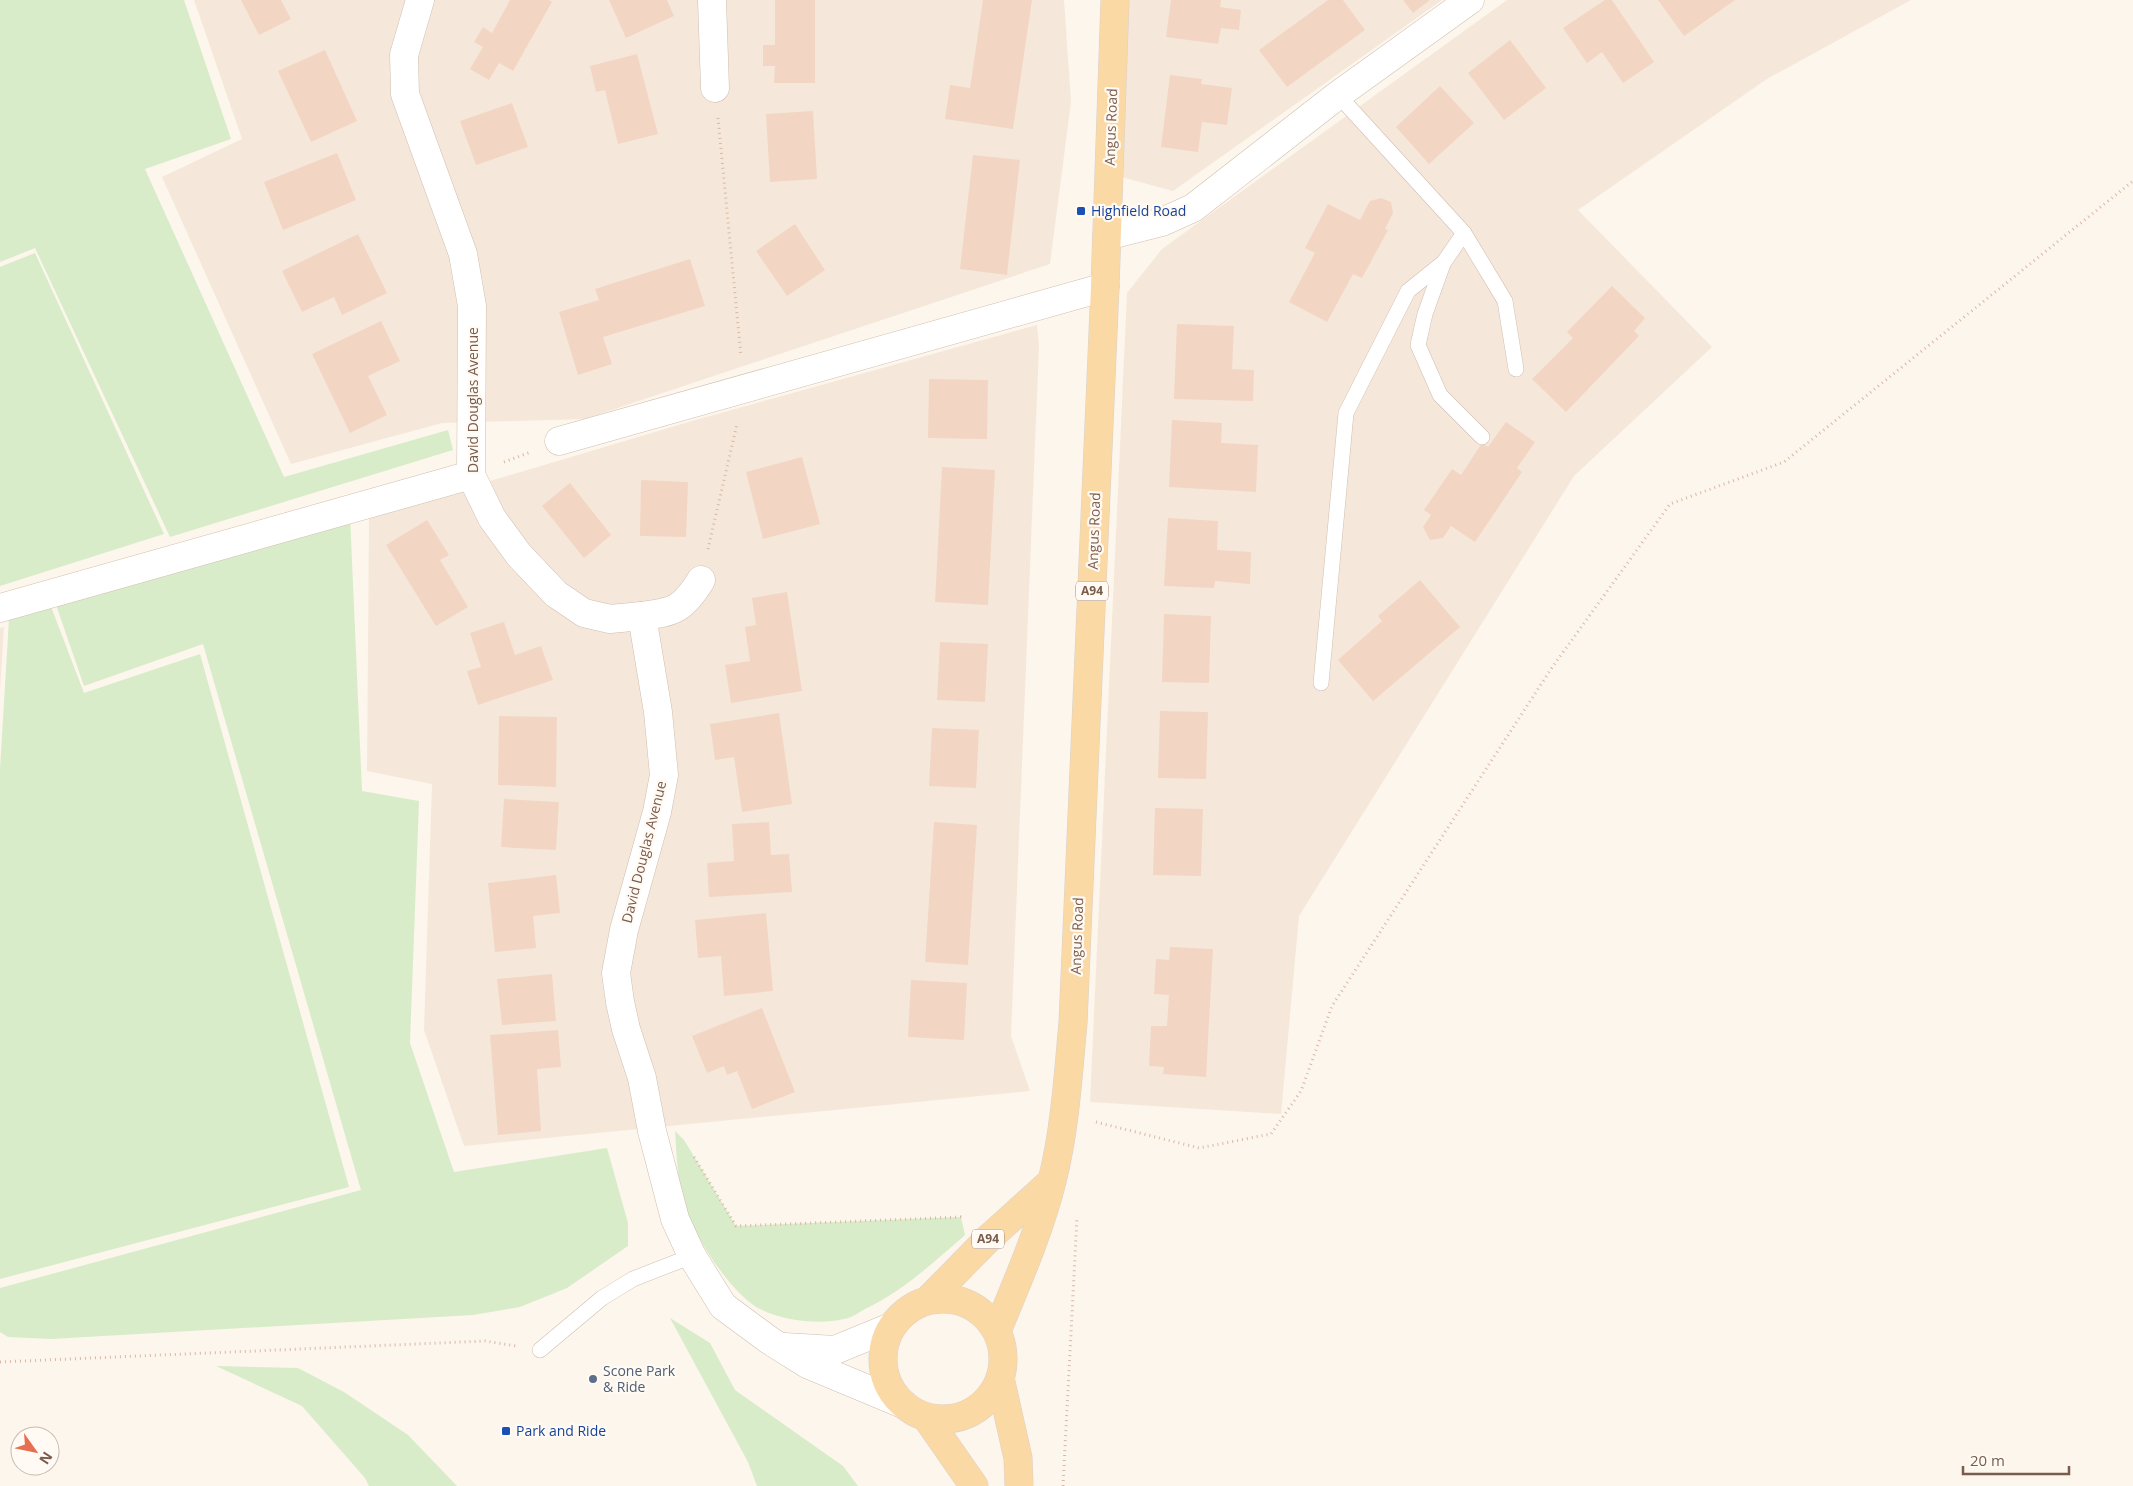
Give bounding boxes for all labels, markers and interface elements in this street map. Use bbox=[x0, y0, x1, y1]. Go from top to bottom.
street label: Angus Road bbox=[1100, 88, 1121, 166]
place label: Highfield Road bbox=[1091, 201, 1186, 220]
marker: Highfield Road bbox=[1075, 205, 1087, 217]
street label: David Douglas Avenue bbox=[463, 327, 482, 473]
street label: Angus Road bbox=[1083, 492, 1104, 570]
road number: A94 bbox=[1076, 582, 1108, 600]
street label: David Douglas Avenue bbox=[617, 779, 670, 925]
street label: Angus Road bbox=[1066, 897, 1087, 975]
road number: A94 bbox=[972, 1230, 1004, 1248]
place label: Scone Park & Ride bbox=[603, 1361, 676, 1396]
marker: Scone Park & Ride bbox=[587, 1373, 599, 1385]
place label: Park and Ride bbox=[516, 1421, 606, 1440]
marker: Park and Ride bbox=[500, 1425, 512, 1437]
north arrow bbox=[10, 1426, 60, 1476]
scale bar bbox=[1963, 1444, 2069, 1476]
text: N bbox=[35, 1448, 57, 1468]
text: 20 m bbox=[1970, 1450, 2005, 1470]

